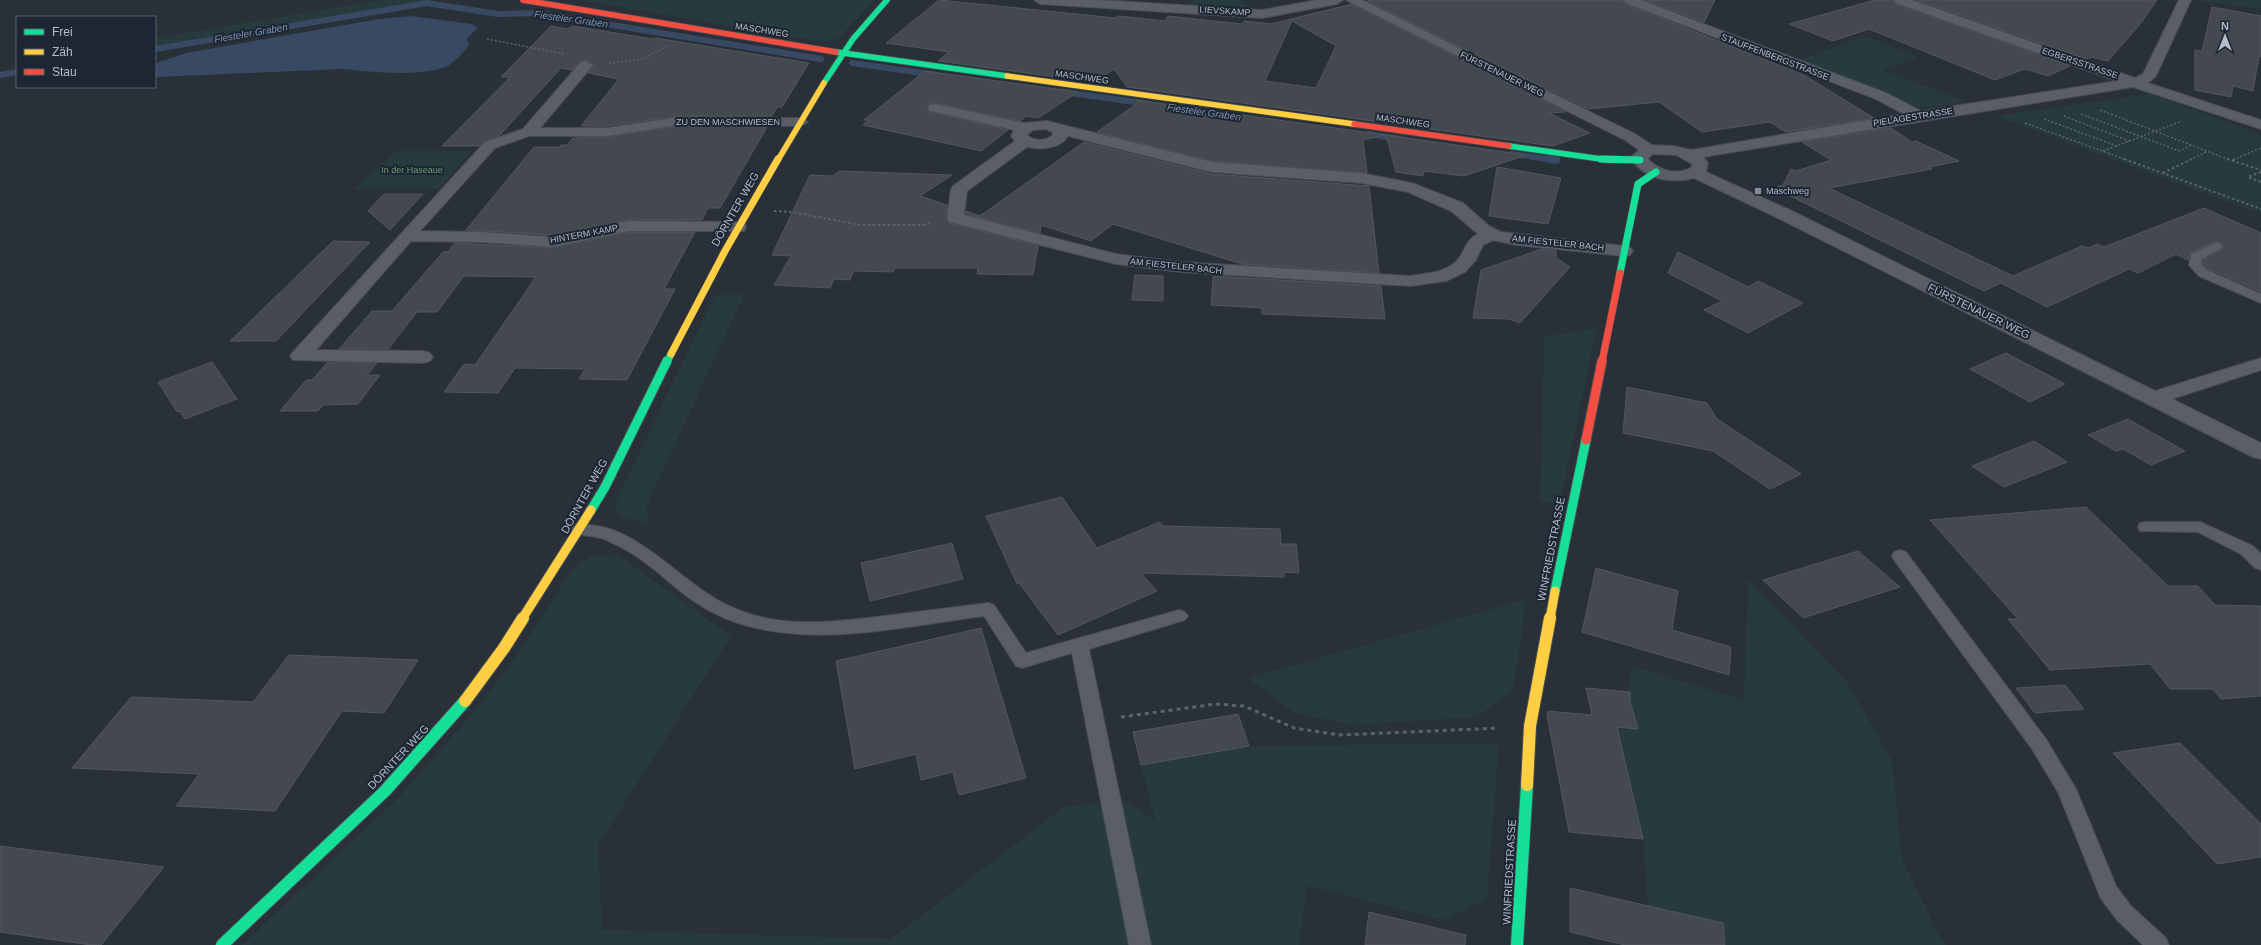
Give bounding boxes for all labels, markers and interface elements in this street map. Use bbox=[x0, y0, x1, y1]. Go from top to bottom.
street label: LIEVSKAMP bbox=[1199, 4, 1251, 18]
water label: Fiesteler Graben bbox=[533, 8, 609, 30]
legend bbox=[16, 16, 156, 88]
north arrow bbox=[2205, 16, 2245, 56]
text: N bbox=[2221, 20, 2229, 32]
water label: Fiesteler Graben bbox=[213, 21, 289, 45]
street label: MASCHWEG bbox=[735, 21, 789, 39]
text: Frei bbox=[52, 25, 73, 39]
street label: STAUFFENBERGSTRASSE bbox=[1720, 32, 1830, 82]
text: Zäh bbox=[52, 45, 73, 59]
street label: EGBERSSTRASSE bbox=[2041, 45, 2119, 81]
street label: FÜRSTENAUER WEG bbox=[1459, 49, 1545, 99]
text: Stau bbox=[52, 65, 77, 79]
street label: MASCHWEG bbox=[1055, 68, 1109, 86]
water label: Fiesteler Graben bbox=[1166, 101, 1242, 123]
street label: PIELAGESTRASSE bbox=[1872, 106, 1954, 128]
street label: MASCHWEG bbox=[1376, 112, 1430, 130]
street label: ZU DEN MASCHWIESEN bbox=[676, 117, 780, 127]
park label: In der Haseaue bbox=[381, 165, 443, 175]
street label: DÖRNTER WEG bbox=[709, 170, 761, 248]
marker: Maschweg bbox=[1753, 186, 1763, 196]
place label: Maschweg bbox=[1766, 186, 1809, 196]
street label: HINTERM KAMP bbox=[549, 223, 619, 245]
street label: AM FIESTELER BACH bbox=[1511, 233, 1605, 253]
street label: AM FIESTELER BACH bbox=[1129, 256, 1223, 276]
street label: FÜRSTENAUER WEG bbox=[1926, 281, 2032, 341]
street label: DÖRNTER WEG bbox=[558, 456, 610, 536]
street label: WINFRIEDSTRASSE bbox=[1535, 496, 1567, 602]
street label: DÖRNTER WEG bbox=[365, 722, 431, 792]
street label: WINFRIEDSTRASSE bbox=[1500, 819, 1518, 925]

